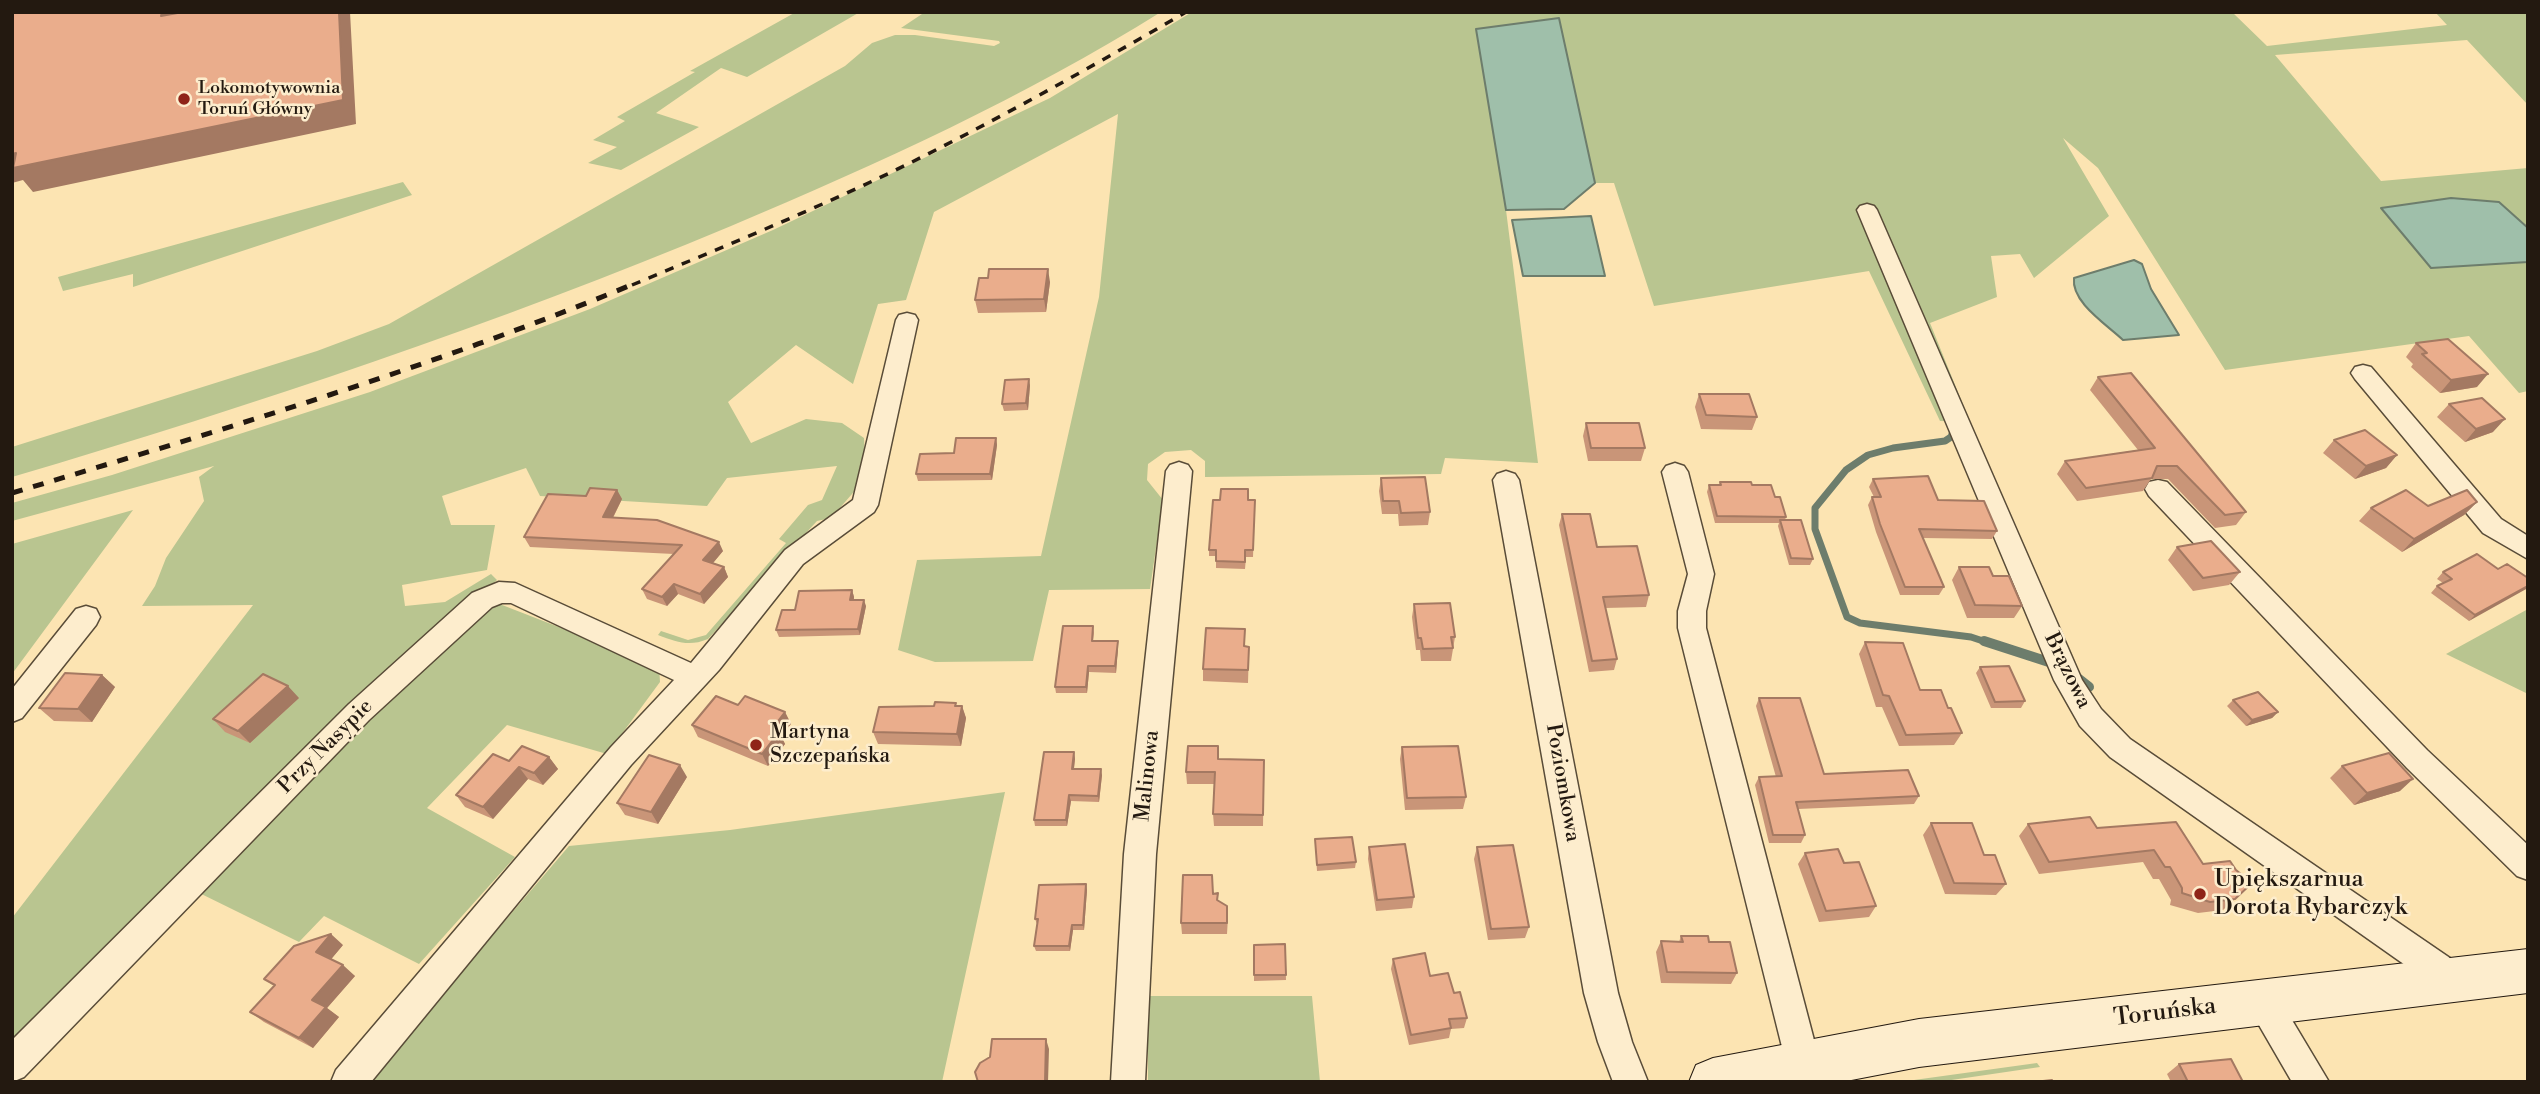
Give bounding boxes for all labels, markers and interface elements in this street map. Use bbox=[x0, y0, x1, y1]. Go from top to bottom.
place label: Lokomotywownia Toruń Główny bbox=[198, 78, 340, 120]
marker: Lokomotywownia Toruń Główny bbox=[176, 91, 192, 107]
street label: Brązowa bbox=[2038, 629, 2096, 713]
street label: Przy Nasypie bbox=[273, 694, 379, 800]
place label: Martyna Szczepańska bbox=[770, 720, 890, 770]
street label: Poziomkowa bbox=[1539, 722, 1585, 844]
street label: Malinowa bbox=[1131, 729, 1165, 823]
marker: Martyna Szczepańska bbox=[748, 737, 764, 753]
place label: Upiększarnua Dorota Rybarczyk bbox=[2214, 866, 2407, 922]
marker: Upiększarnua Dorota Rybarczyk bbox=[2192, 886, 2208, 902]
street label: Toruńska bbox=[2112, 992, 2218, 1034]

